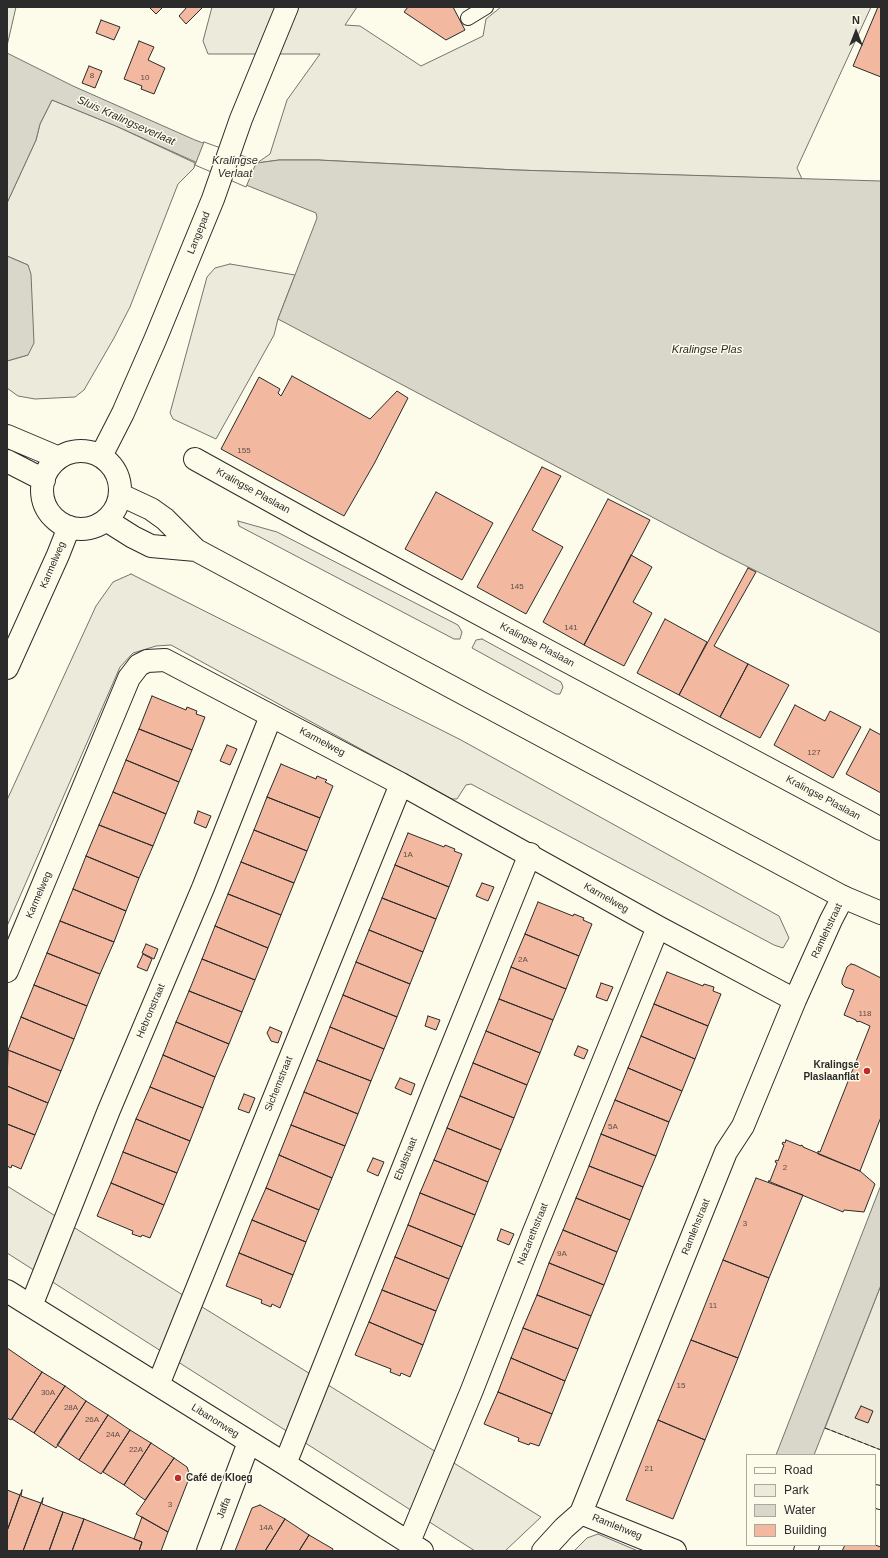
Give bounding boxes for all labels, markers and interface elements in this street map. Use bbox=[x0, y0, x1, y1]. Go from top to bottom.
north arrow bbox=[836, 12, 876, 52]
text: N bbox=[852, 14, 860, 26]
house number: 8 bbox=[90, 71, 94, 81]
house number: 10 bbox=[141, 73, 149, 83]
water label: Sluis Kralingseverlaat bbox=[75, 93, 177, 149]
water label: Kralingse Verlaat bbox=[212, 154, 258, 180]
street label: Langepad bbox=[185, 210, 213, 256]
water label: Kralingse Plas bbox=[672, 343, 742, 357]
house number: 155 bbox=[237, 446, 251, 456]
street label: Kralingse Plaslaan bbox=[214, 466, 292, 516]
street label: Karmelweg bbox=[38, 540, 68, 590]
house number: 145 bbox=[510, 582, 524, 592]
street label: Kralingse Plaslaan bbox=[498, 620, 576, 670]
house number: 141 bbox=[564, 623, 578, 633]
street label: Karmelweg bbox=[297, 725, 347, 759]
house number: 127 bbox=[807, 748, 821, 758]
street label: Kralingse Plaslaan bbox=[784, 773, 862, 823]
house number: 1A bbox=[403, 850, 413, 860]
street label: Karmelweg bbox=[24, 870, 54, 920]
street label: Karmelweg bbox=[581, 880, 631, 916]
street label: Ramlehstraat bbox=[809, 902, 845, 960]
house number: 2A bbox=[518, 955, 528, 965]
street label: Hebronstraat bbox=[134, 982, 168, 1040]
house number: 118 bbox=[859, 1009, 871, 1019]
street label: Sichemstraat bbox=[263, 1055, 295, 1113]
place label: Kralingse Plaslaanflat bbox=[803, 1059, 859, 1082]
marker: Kralingse Plaslaanflat bbox=[862, 1066, 872, 1076]
house number: 5A bbox=[608, 1122, 618, 1132]
street label: Ebalstraat bbox=[392, 1136, 420, 1182]
house number: 2 bbox=[783, 1163, 787, 1173]
street label: Ramlehstraat bbox=[679, 1197, 713, 1257]
street label: Nazarethstraat bbox=[515, 1201, 551, 1267]
house number: 3 bbox=[743, 1219, 747, 1229]
house number: 9A bbox=[557, 1249, 567, 1259]
house number: 11 bbox=[709, 1301, 717, 1311]
house number: 15 bbox=[677, 1381, 685, 1391]
house number: 30A bbox=[41, 1388, 55, 1398]
street label: Libanonweg bbox=[189, 1402, 241, 1440]
house number: 28A bbox=[64, 1403, 78, 1413]
house number: 26A bbox=[85, 1415, 99, 1425]
house number: 24A bbox=[106, 1430, 120, 1440]
house number: 22A bbox=[129, 1445, 143, 1455]
legend bbox=[746, 1454, 876, 1546]
text: Road bbox=[784, 1463, 813, 1477]
house number: 21 bbox=[645, 1464, 653, 1474]
place label: Café de Kloeg bbox=[186, 1472, 253, 1484]
marker: Café de Kloeg bbox=[173, 1473, 183, 1483]
text: Park bbox=[784, 1483, 809, 1497]
street label: Jaffa bbox=[215, 1496, 233, 1520]
house number: 3 bbox=[168, 1500, 172, 1510]
text: Water bbox=[784, 1503, 816, 1517]
street label: Ramlehweg bbox=[590, 1512, 644, 1542]
house number: 14A bbox=[259, 1523, 273, 1533]
text: Building bbox=[784, 1523, 827, 1537]

